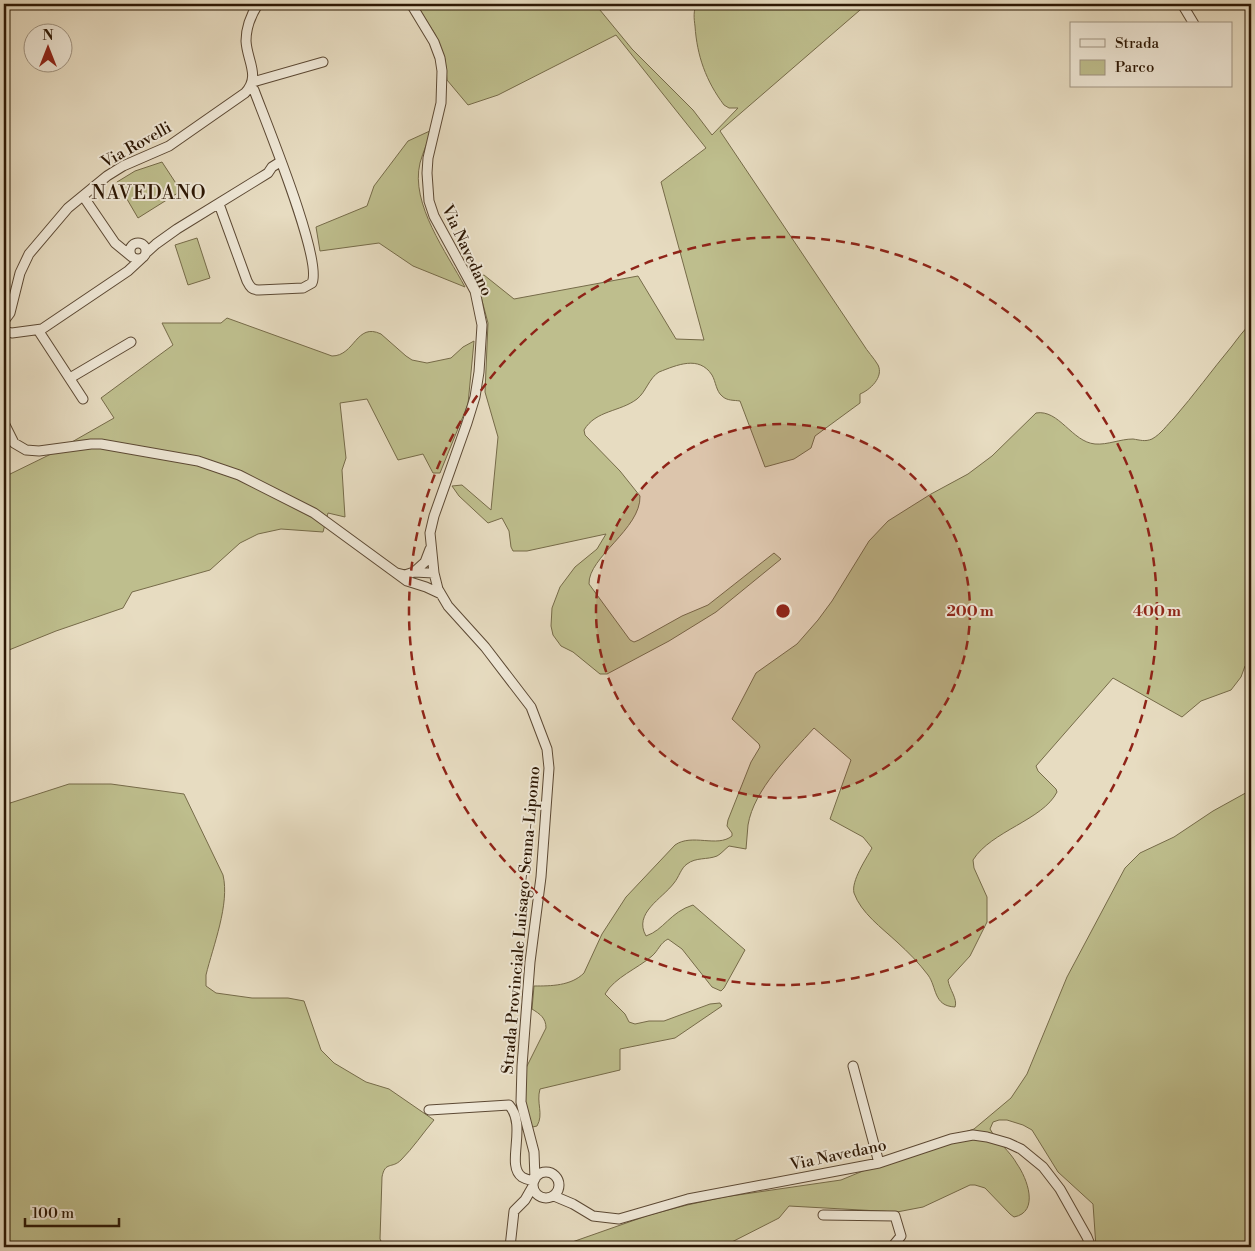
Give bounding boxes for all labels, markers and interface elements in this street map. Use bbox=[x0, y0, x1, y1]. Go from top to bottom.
north arrow bbox=[22, 22, 72, 72]
legend bbox=[1070, 22, 1232, 88]
text: N bbox=[42, 27, 54, 45]
text: Strada bbox=[1115, 34, 1159, 53]
text: Parco bbox=[1115, 58, 1154, 77]
street label: Via Rovelli bbox=[97, 117, 175, 173]
district label: NAVEDANO bbox=[91, 181, 207, 205]
street label: Via Navedano bbox=[437, 201, 497, 299]
centre of rings bbox=[774, 602, 792, 620]
text: 200 m bbox=[946, 602, 994, 621]
text: 400 m bbox=[1133, 602, 1181, 621]
street label: Strada Provinciale Luisago-Senna-Lipomo bbox=[498, 765, 544, 1075]
street label: Via Navedano bbox=[787, 1135, 888, 1175]
scale bar bbox=[25, 1196, 119, 1228]
text: 100 m bbox=[32, 1204, 74, 1223]

